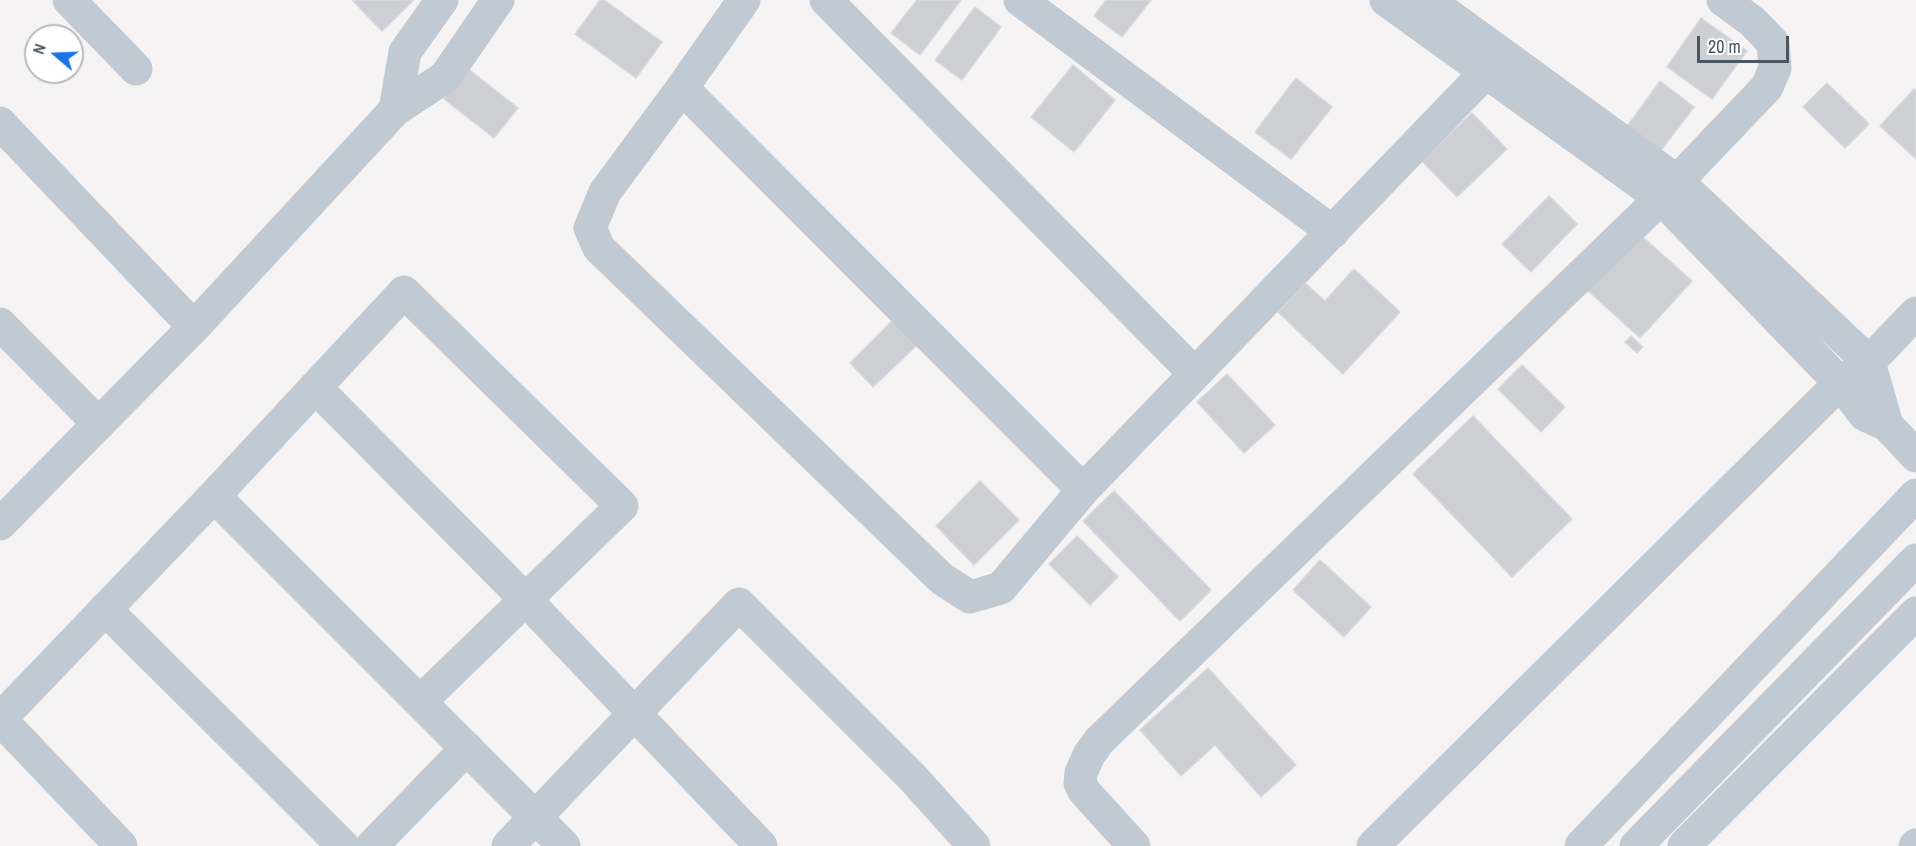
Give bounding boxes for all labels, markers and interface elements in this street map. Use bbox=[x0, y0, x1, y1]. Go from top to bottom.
north arrow bbox=[24, 24, 84, 84]
scale bar bbox=[1700, 24, 1792, 62]
text: 20 m bbox=[1708, 34, 1741, 59]
text: N bbox=[27, 41, 51, 57]

